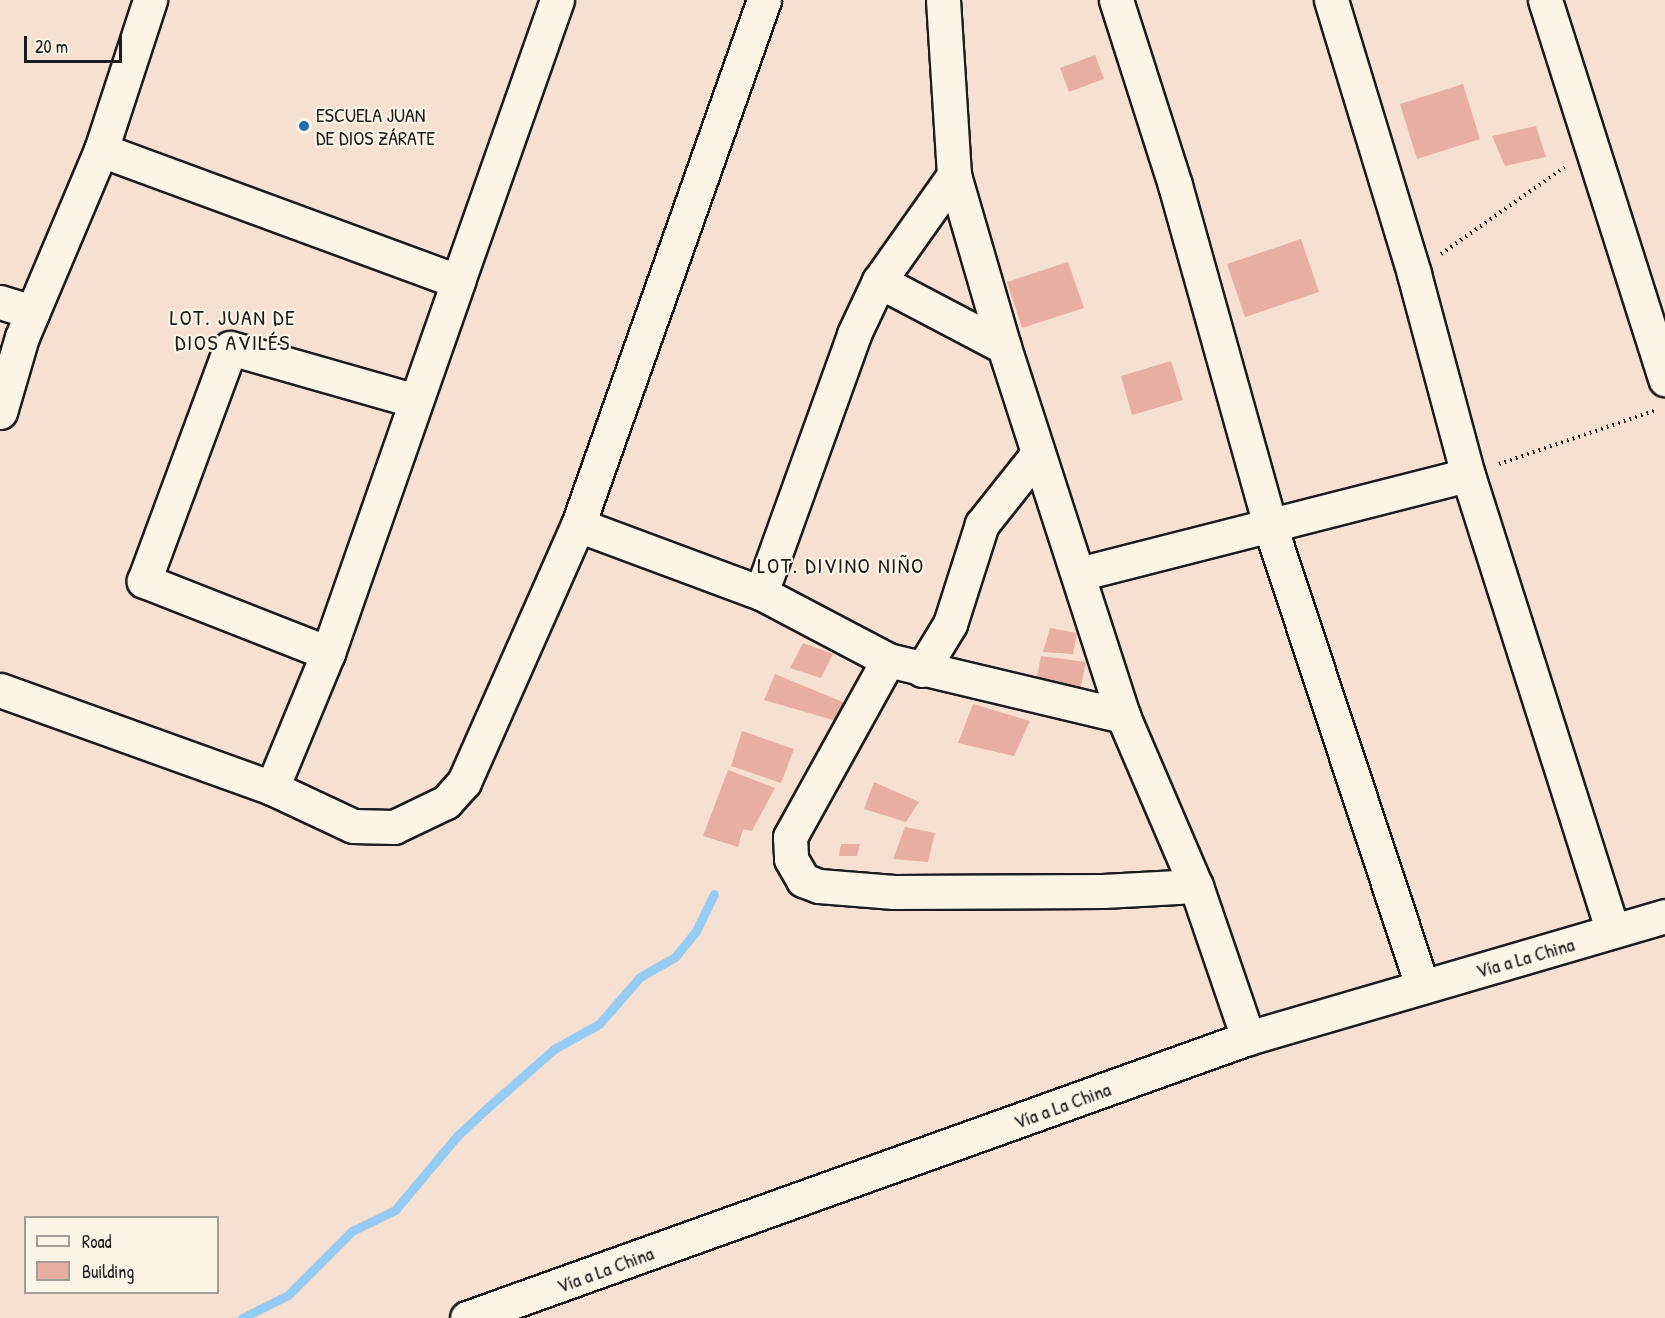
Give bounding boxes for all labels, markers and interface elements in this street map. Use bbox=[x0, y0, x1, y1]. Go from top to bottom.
scale bar bbox=[27, 24, 124, 62]
text: 20 m bbox=[35, 34, 68, 59]
place label: ESCUELA JUAN DE DIOS ZÁRATE bbox=[316, 102, 435, 149]
marker: ESCUELA JUAN DE DIOS ZÁRATE bbox=[297, 119, 311, 133]
district label: LOT. JUAN DE DIOS AVILÉS bbox=[170, 304, 296, 356]
district label: LOT. DIVINO NIÑO bbox=[757, 553, 925, 579]
street label: Vía a La China bbox=[1473, 932, 1577, 982]
street label: Vía a La China bbox=[1010, 1076, 1114, 1134]
legend bbox=[24, 1216, 219, 1294]
text: Road bbox=[82, 1229, 112, 1254]
street label: Vía a La China bbox=[553, 1240, 657, 1298]
text: Building bbox=[82, 1259, 134, 1284]

